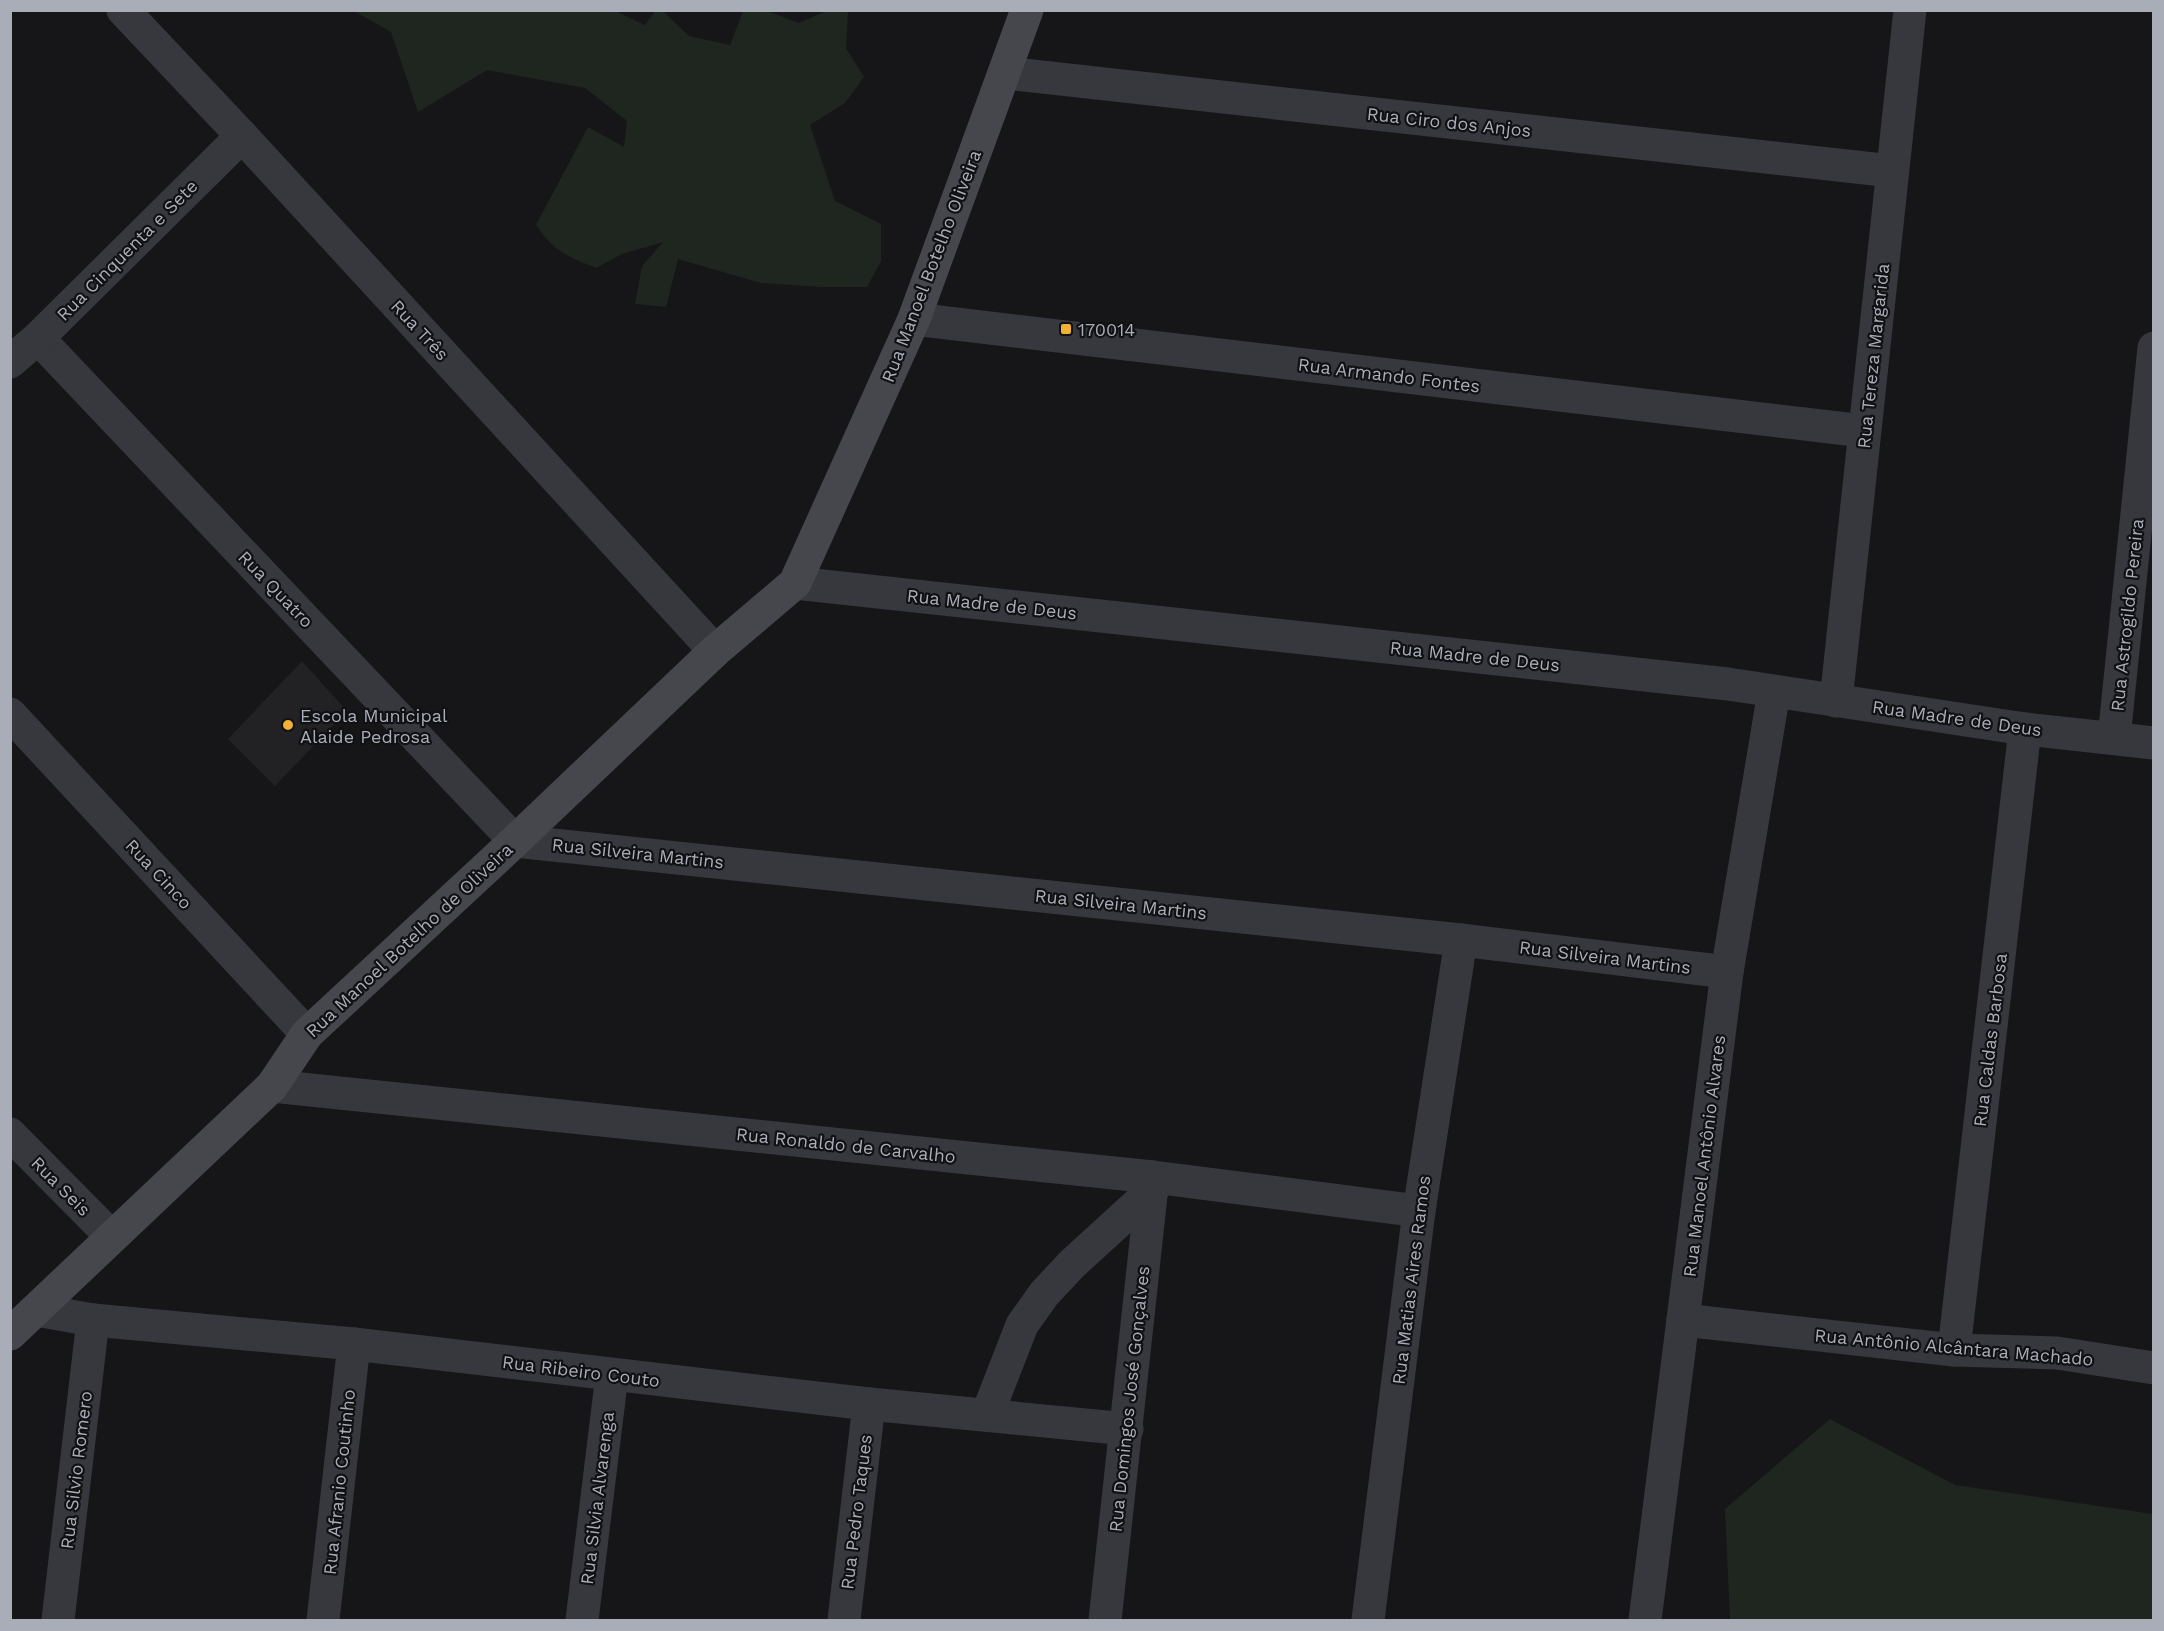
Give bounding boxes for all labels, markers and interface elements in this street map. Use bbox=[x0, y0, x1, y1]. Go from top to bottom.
street label: Rua Ciro dos Anjos bbox=[1366, 103, 1532, 141]
street label: Rua Manoel Botelho Oliveira bbox=[877, 147, 985, 385]
street label: Rua Cinquenta e Sete bbox=[52, 175, 202, 325]
street label: Rua Tereza Margarida bbox=[1853, 262, 1893, 450]
street label: Rua Três bbox=[387, 295, 453, 365]
place label: 170014 bbox=[1078, 319, 1135, 340]
marker: 170014 bbox=[1059, 322, 1073, 336]
street label: Rua Armando Fontes bbox=[1297, 353, 1481, 397]
street label: Rua Astrogildo Pereira bbox=[2106, 518, 2148, 712]
street label: Rua Quatro bbox=[234, 546, 318, 632]
street label: Rua Madre de Deus bbox=[906, 585, 1078, 623]
street label: Rua Madre de Deus bbox=[1389, 637, 1561, 675]
street label: Rua Madre de Deus bbox=[1871, 696, 2043, 740]
place label: Escola Municipal Alaide Pedrosa bbox=[300, 705, 448, 747]
marker: Escola Municipal Alaide Pedrosa bbox=[281, 718, 295, 732]
street label: Rua Silveira Martins bbox=[551, 834, 725, 872]
street label: Rua Cinco bbox=[121, 835, 197, 913]
street label: Rua Manoel Botelho de Oliveira bbox=[301, 839, 517, 1041]
street label: Rua Silveira Martins bbox=[1034, 885, 1208, 923]
street label: Rua Silveira Martins bbox=[1518, 936, 1692, 978]
street label: Rua Caldas Barbosa bbox=[1969, 952, 2011, 1128]
street label: Rua Manoel Antônio Alvares bbox=[1679, 1034, 1729, 1278]
street label: Rua Ronaldo de Carvalho bbox=[735, 1123, 957, 1167]
street label: Rua Seis bbox=[27, 1152, 95, 1220]
street label: Rua Matias Aires Ramos bbox=[1388, 1174, 1434, 1386]
street label: Rua Domingos José Gonçalves bbox=[1105, 1265, 1153, 1533]
street label: Rua Antônio Alcântara Machado bbox=[1814, 1324, 2094, 1370]
street label: Rua Ribeiro Couto bbox=[501, 1351, 661, 1391]
street label: Rua Afranio Coutinho bbox=[319, 1388, 359, 1576]
street label: Rua Silvio Romero bbox=[56, 1390, 96, 1550]
street label: Rua Silvia Alvarenga bbox=[576, 1410, 618, 1586]
street label: Rua Pedro Taques bbox=[836, 1433, 876, 1591]

